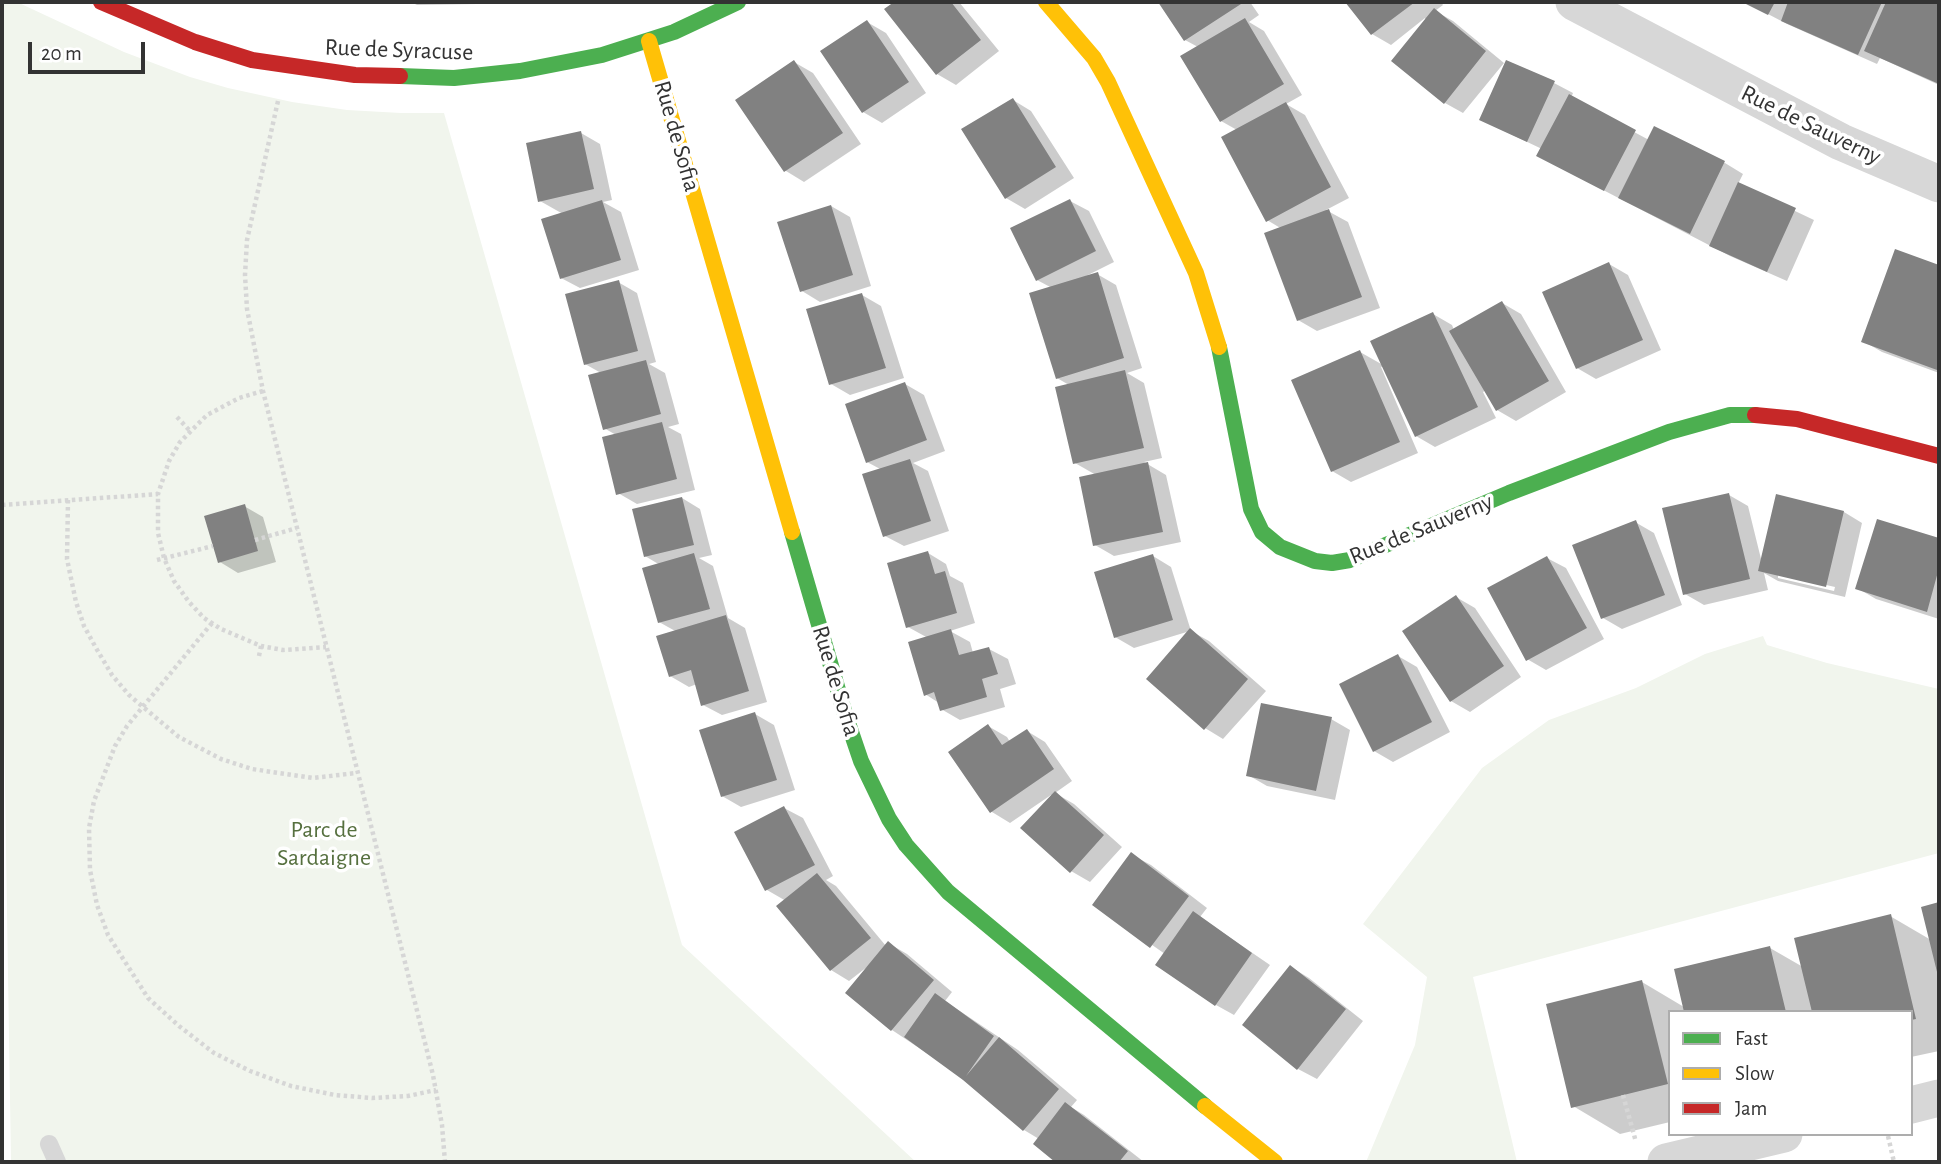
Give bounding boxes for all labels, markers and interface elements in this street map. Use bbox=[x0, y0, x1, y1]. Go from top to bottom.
scale bar bbox=[32, 28, 149, 72]
street label: Rue de Syracuse bbox=[324, 33, 474, 67]
text: 20 m bbox=[41, 43, 82, 64]
street label: Rue de Sofia bbox=[647, 77, 707, 195]
street label: Rue de Sauverny bbox=[1736, 79, 1886, 171]
street label: Rue de Sauverny bbox=[1345, 487, 1497, 571]
street label: Rue de Sofia bbox=[806, 622, 866, 740]
park label: Parc de Sardaigne bbox=[277, 816, 371, 872]
legend bbox=[1668, 1010, 1913, 1136]
text: Fast bbox=[1735, 1028, 1768, 1049]
text: Slow bbox=[1735, 1063, 1774, 1084]
text: Jam bbox=[1735, 1098, 1767, 1119]

